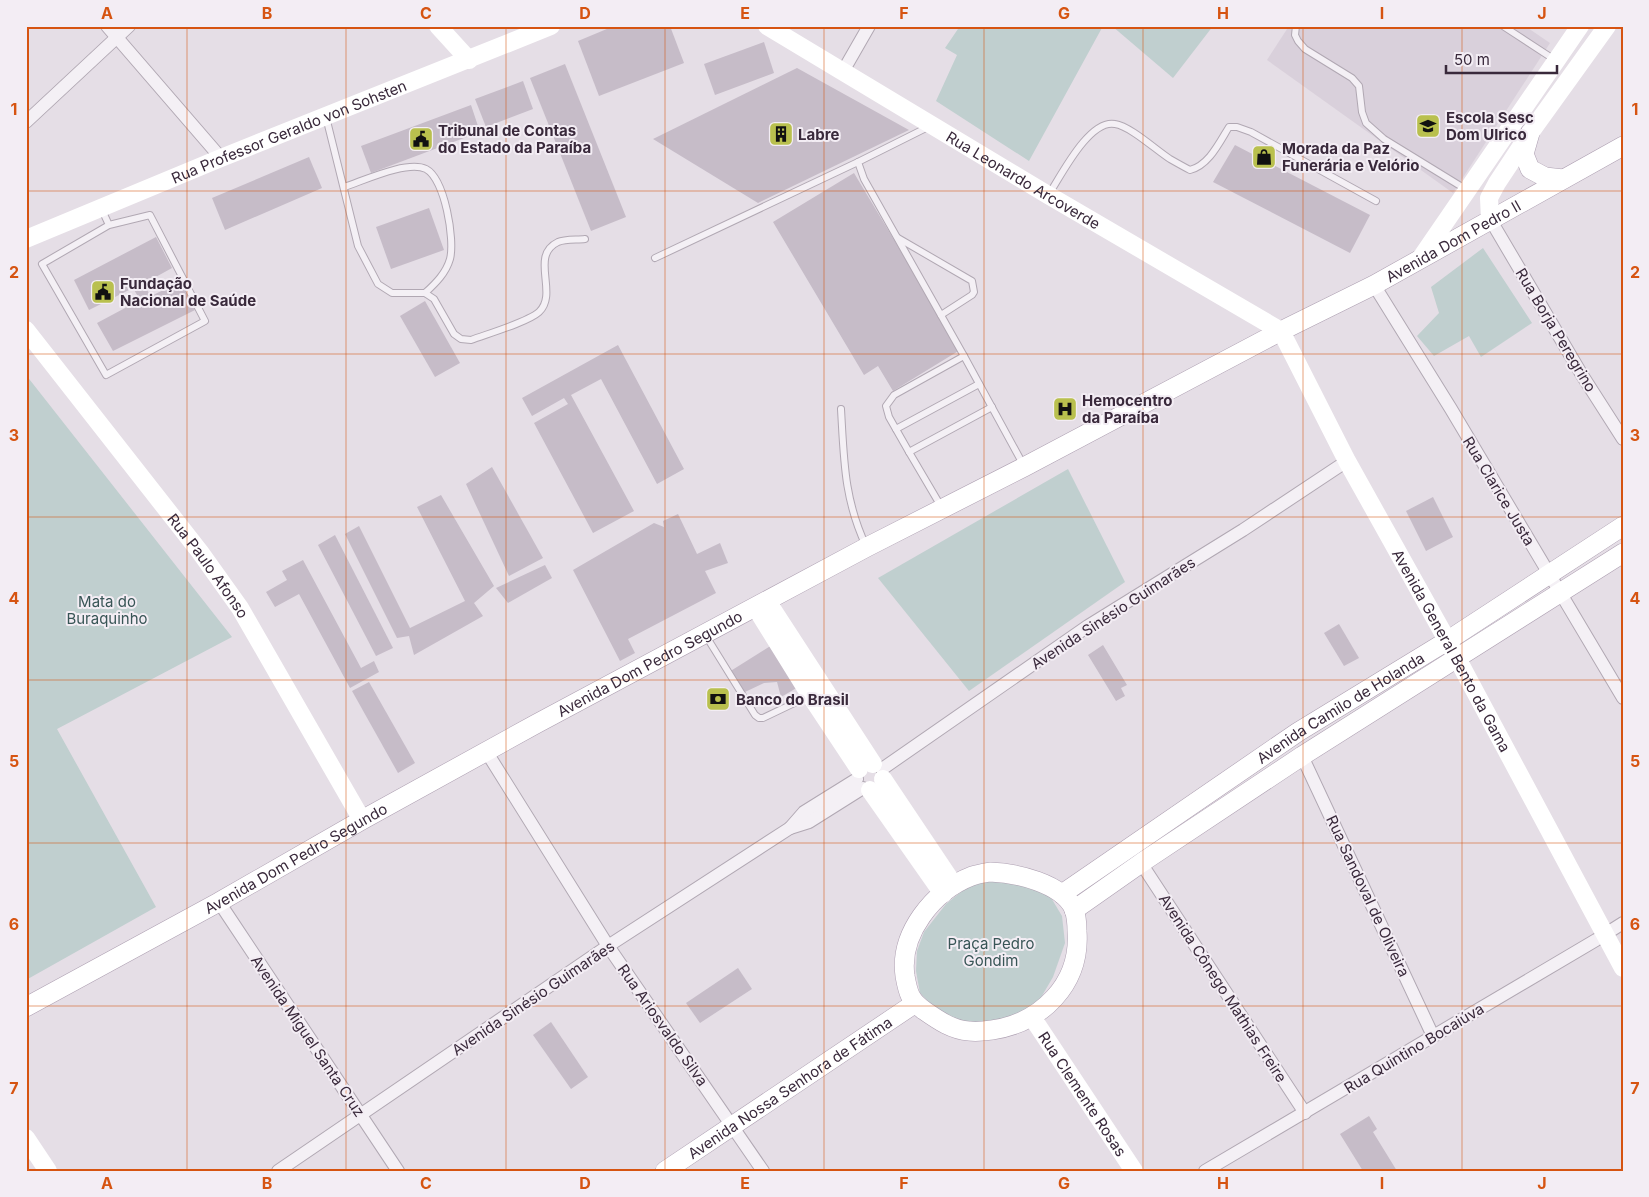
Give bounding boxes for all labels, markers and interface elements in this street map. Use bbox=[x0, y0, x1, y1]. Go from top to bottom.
text: A bbox=[101, 3, 113, 23]
text: B bbox=[262, 3, 272, 23]
text: C bbox=[420, 3, 432, 23]
text: D bbox=[579, 3, 591, 23]
text: E bbox=[740, 3, 750, 23]
text: F bbox=[899, 3, 909, 23]
text: G bbox=[1058, 3, 1070, 23]
text: H bbox=[1217, 3, 1229, 23]
text: I bbox=[1380, 3, 1384, 23]
text: J bbox=[1537, 3, 1547, 23]
scale bar bbox=[1446, 42, 1558, 74]
text: 50 m bbox=[1454, 50, 1490, 69]
street label: Rua Professor Geraldo von Sohsten bbox=[168, 75, 409, 187]
text: 1 bbox=[11, 99, 17, 119]
text: 1 bbox=[1632, 99, 1638, 119]
place label: Escola Sesc Dom Ulrico bbox=[1446, 108, 1534, 144]
school or university icon: Escola Sesc Dom Ulrico bbox=[1415, 113, 1441, 139]
place label: Tribunal de Contas do Estado da Paraíba bbox=[438, 121, 591, 157]
building icon: Labre bbox=[768, 121, 794, 147]
place label: Labre bbox=[798, 125, 839, 144]
public building icon: Tribunal de Contas do Estado da Paraíba bbox=[408, 126, 434, 152]
street label: Rua Leonardo Arcoverde bbox=[943, 127, 1104, 233]
place label: Morada da Paz Funerária e Velório bbox=[1282, 139, 1420, 175]
shop icon: Morada da Paz Funerária e Velório bbox=[1251, 144, 1277, 170]
street label: Avenida Dom Pedro II bbox=[1382, 196, 1524, 286]
text: 2 bbox=[9, 262, 19, 282]
text: 2 bbox=[1630, 262, 1640, 282]
street label: Rua Borja Peregrino bbox=[1512, 265, 1600, 395]
place label: Fundação Nacional de Saúde bbox=[120, 274, 256, 310]
public building icon: Fundação Nacional de Saúde bbox=[90, 279, 116, 305]
place label: Hemocentro da Paraíba bbox=[1082, 391, 1173, 427]
hospital icon: Hemocentro da Paraíba bbox=[1052, 396, 1078, 422]
text: 3 bbox=[9, 425, 19, 445]
text: 3 bbox=[1630, 425, 1640, 445]
street label: Rua Clarice Justa bbox=[1459, 433, 1539, 549]
street label: Rua Paulo Afonso bbox=[164, 509, 253, 621]
street label: Avenida General Bento da Gama bbox=[1389, 546, 1515, 755]
street label: Avenida Sinésio Guimarães bbox=[1027, 553, 1199, 673]
text: 4 bbox=[9, 588, 20, 608]
text: 4 bbox=[1630, 588, 1641, 608]
park label: Mata do Buraquinho bbox=[66, 592, 148, 628]
street label: Avenida Dom Pedro Segundo bbox=[554, 606, 745, 721]
street label: Avenida Camilo de Holanda bbox=[1253, 648, 1428, 767]
bank icon: Banco do Brasil bbox=[705, 686, 731, 712]
place label: Banco do Brasil bbox=[736, 690, 849, 709]
text: 5 bbox=[9, 751, 19, 771]
text: 5 bbox=[1630, 751, 1640, 771]
street label: Avenida Dom Pedro Segundo bbox=[201, 799, 390, 918]
street label: Rua Sandoval de Oliveira bbox=[1322, 812, 1414, 980]
street label: Avenida Cônego Mathias Freire bbox=[1155, 890, 1291, 1086]
text: 6 bbox=[9, 914, 19, 934]
text: 6 bbox=[1630, 914, 1640, 934]
park label: Praça Pedro Gondim bbox=[948, 934, 1034, 970]
street label: Avenida Sinésio Guimarães bbox=[448, 936, 618, 1060]
street label: Avenida Miguel Santa Cruz bbox=[247, 952, 369, 1120]
street label: Rua Ariosvaldo Silva bbox=[614, 960, 712, 1090]
street label: Rua Quintino Bocaiúva bbox=[1341, 999, 1487, 1097]
street label: Avenida Nossa Senhora de Fátima bbox=[684, 1012, 895, 1163]
street label: Rua Clemente Rosas bbox=[1035, 1028, 1131, 1160]
text: 7 bbox=[9, 1078, 19, 1098]
text: 7 bbox=[1630, 1078, 1640, 1098]
text: A bbox=[101, 1173, 113, 1193]
text: B bbox=[262, 1173, 272, 1193]
text: C bbox=[420, 1173, 432, 1193]
text: D bbox=[579, 1173, 591, 1193]
text: E bbox=[740, 1173, 750, 1193]
text: F bbox=[899, 1173, 909, 1193]
text: G bbox=[1058, 1173, 1070, 1193]
text: H bbox=[1217, 1173, 1229, 1193]
text: I bbox=[1380, 1173, 1384, 1193]
text: J bbox=[1537, 1173, 1547, 1193]

